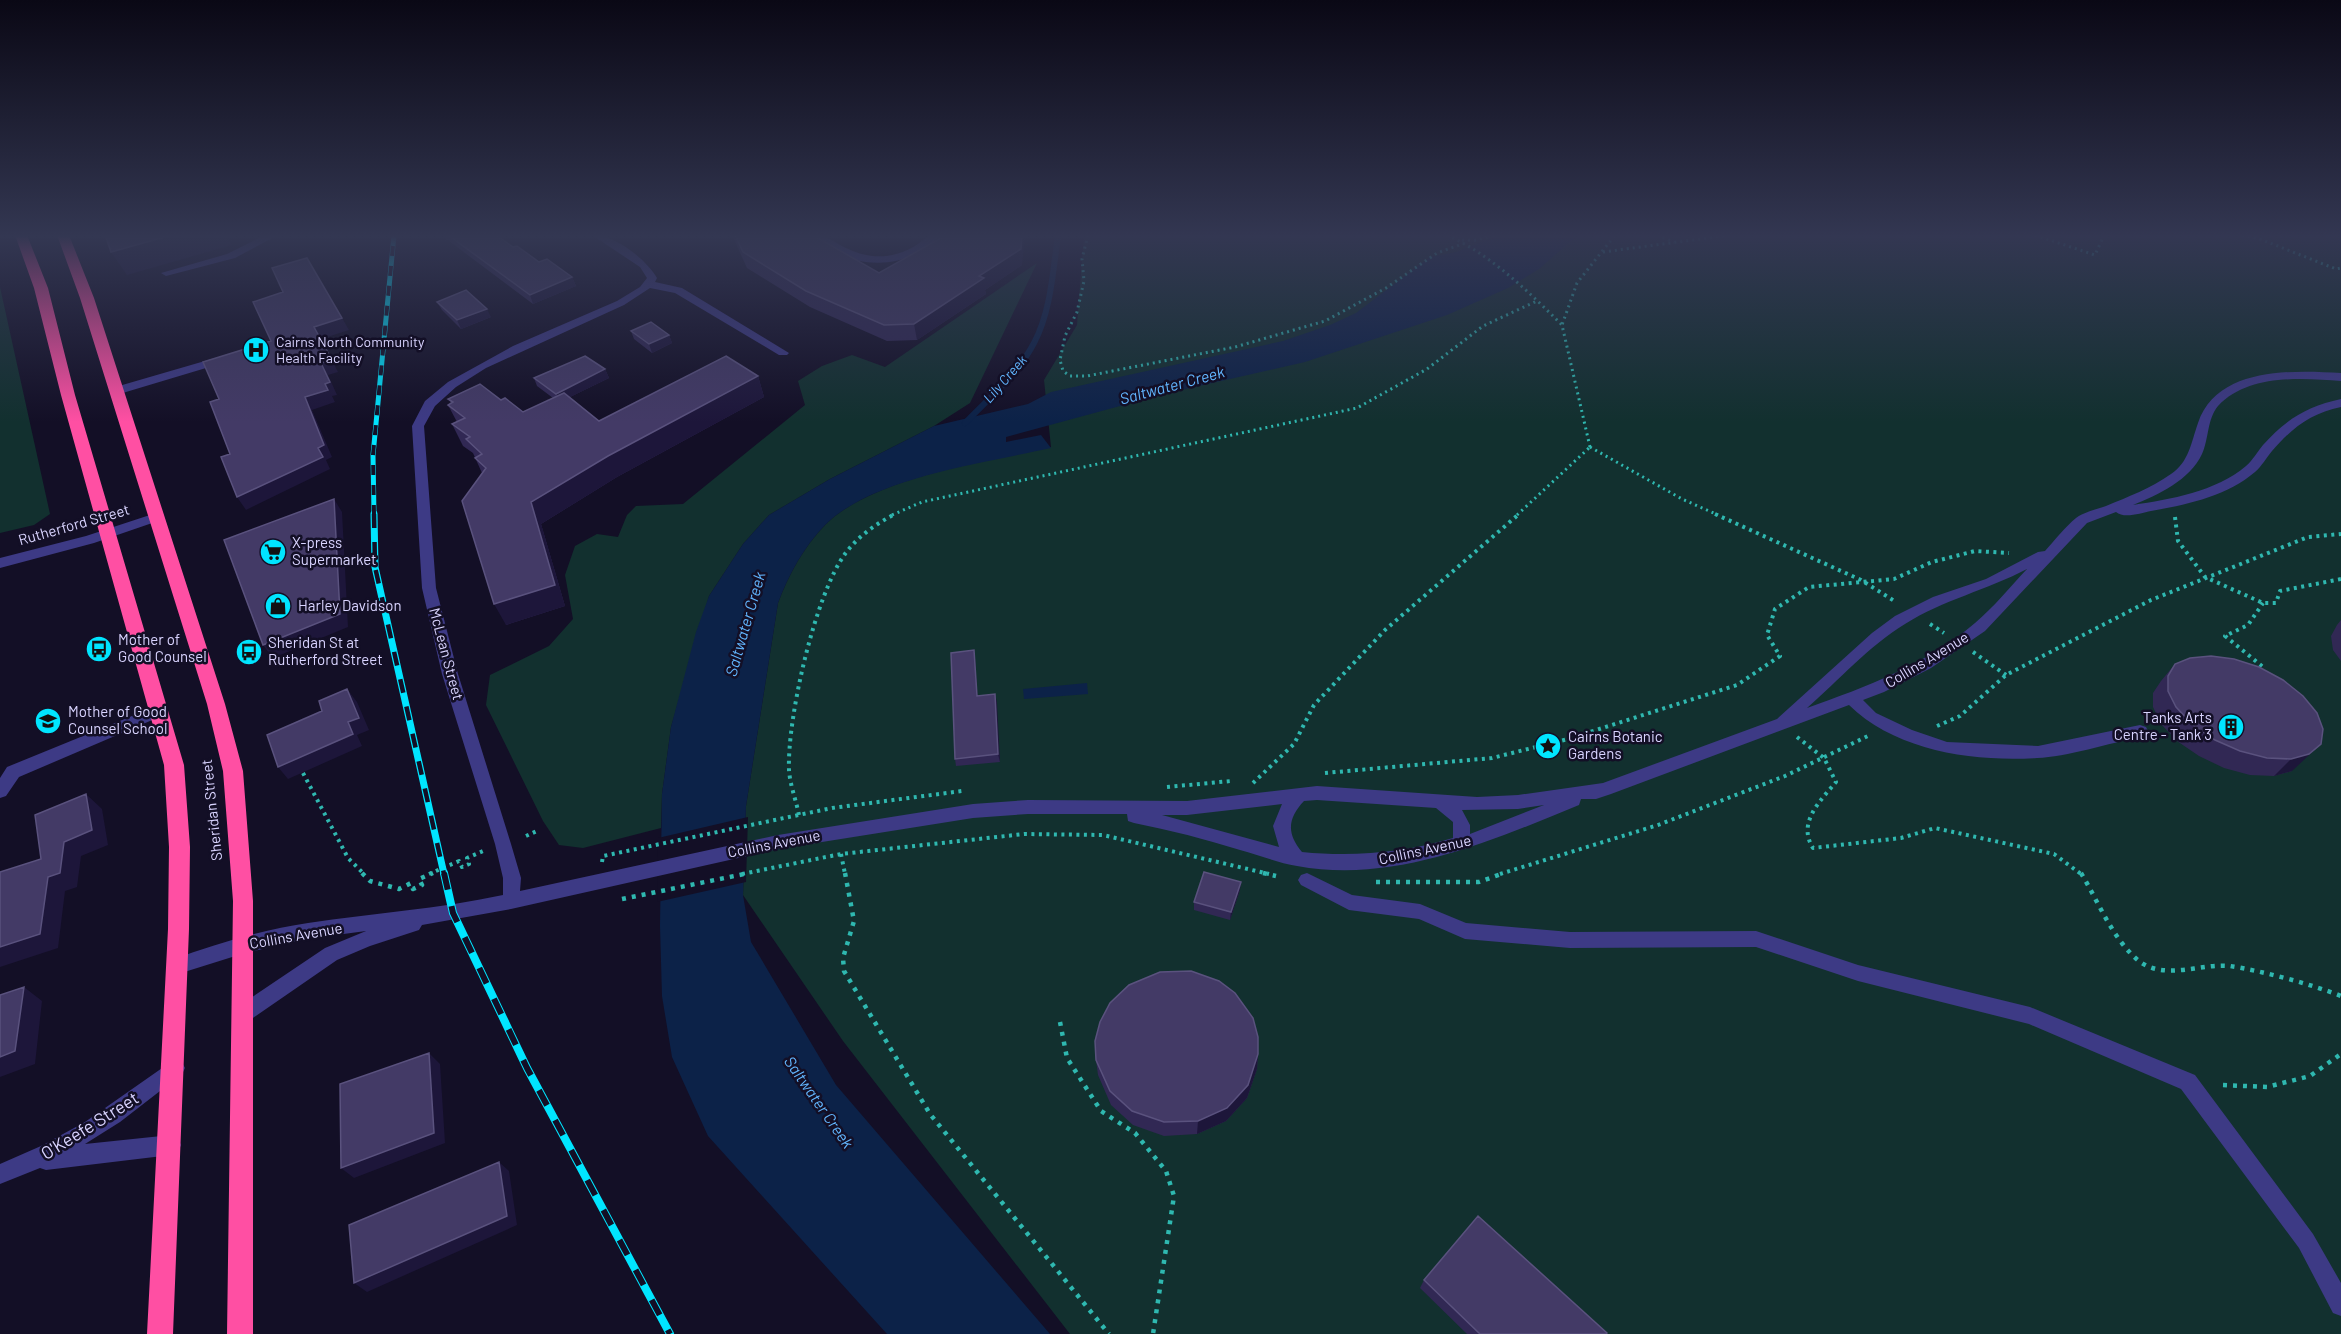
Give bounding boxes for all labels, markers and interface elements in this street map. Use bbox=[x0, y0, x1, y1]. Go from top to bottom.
place label: Cairns North Community Health Facility bbox=[276, 333, 425, 366]
hospital icon: Cairns North Community Health Facility bbox=[241, 335, 271, 365]
water label: Lily Creek bbox=[979, 351, 1030, 406]
water label: Saltwater Creek bbox=[1117, 361, 1227, 408]
street label: Rutherford Street bbox=[16, 500, 131, 548]
place label: X-press Supermarket bbox=[292, 533, 377, 568]
supermarket icon: X-press Supermarket bbox=[258, 537, 288, 567]
water label: Saltwater Creek bbox=[721, 569, 769, 678]
shop icon: Harley Davidson bbox=[263, 591, 293, 621]
place label: Harley Davidson bbox=[298, 596, 401, 614]
street label: McLean Street bbox=[426, 606, 468, 702]
street label: Collins Avenue bbox=[1882, 627, 1971, 691]
place label: Mother of Good Counsel bbox=[118, 630, 207, 665]
place label: Sheridan St at Rutherford Street bbox=[268, 633, 383, 668]
bus stop icon: Mother of Good Counsel bbox=[84, 634, 114, 664]
bus stop icon: Sheridan St at Rutherford Street bbox=[234, 637, 264, 667]
place label: Mother of Good Counsel School bbox=[68, 702, 167, 737]
school or university icon: Mother of Good Counsel School bbox=[33, 706, 63, 736]
place label: Tanks Arts Centre - Tank 3 bbox=[2114, 708, 2212, 743]
building icon: Tanks Arts Centre - Tank 3 bbox=[2216, 712, 2246, 742]
place label: Cairns Botanic Gardens bbox=[1568, 727, 1663, 762]
place icon: Cairns Botanic Gardens bbox=[1533, 731, 1563, 761]
street label: Sheridan Street bbox=[197, 758, 225, 862]
street label: Collins Avenue bbox=[726, 825, 822, 861]
street label: Collins Avenue bbox=[1377, 830, 1473, 868]
street label: Collins Avenue bbox=[248, 918, 344, 952]
water label: Saltwater Creek bbox=[781, 1052, 858, 1151]
street label: O'Keefe Street bbox=[36, 1086, 142, 1164]

